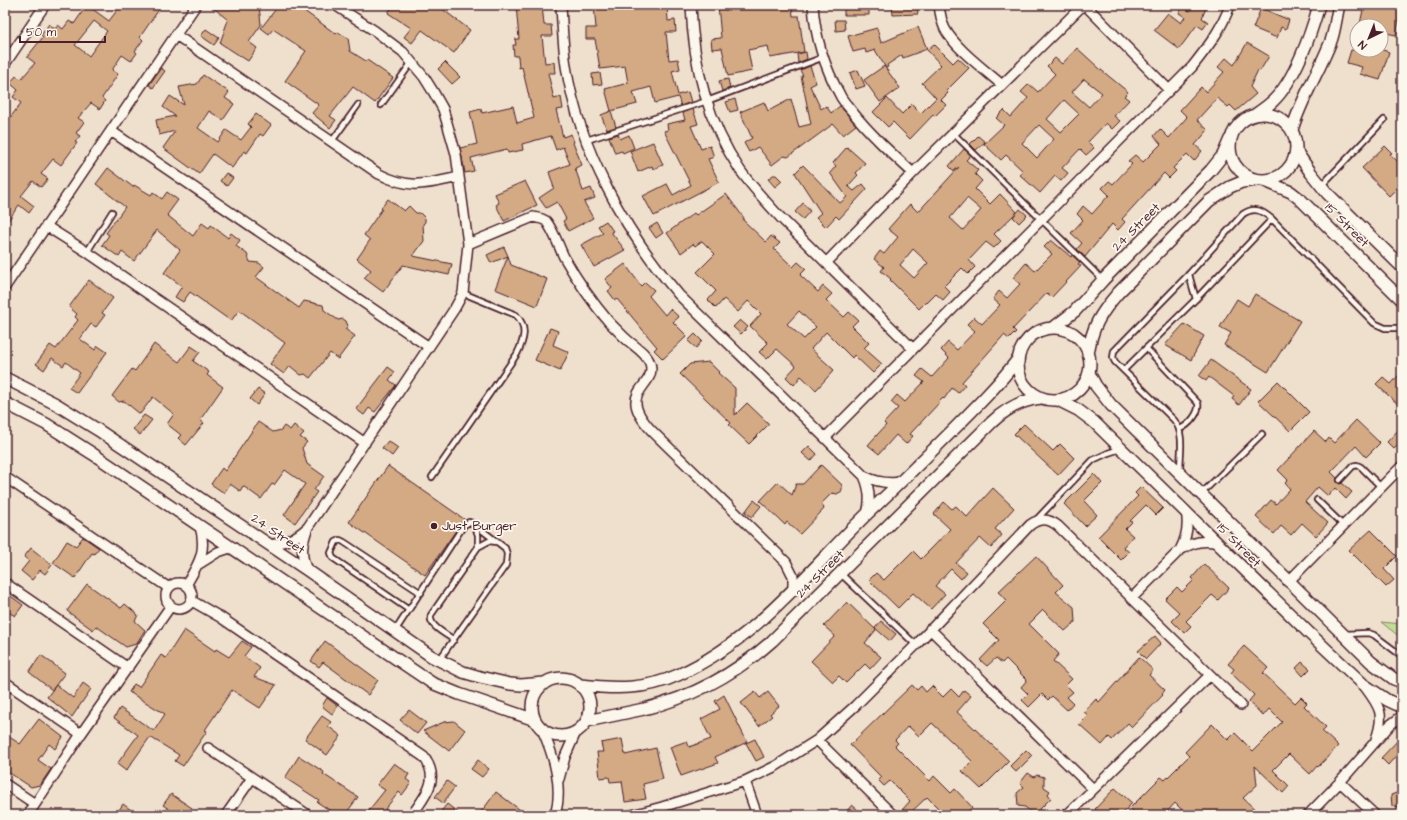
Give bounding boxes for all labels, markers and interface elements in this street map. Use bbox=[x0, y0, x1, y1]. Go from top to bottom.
scale bar bbox=[20, 18, 105, 44]
north arrow bbox=[1349, 18, 1389, 58]
text: 50 m bbox=[26, 24, 57, 41]
text: N bbox=[1355, 37, 1370, 53]
street label: 24 Street bbox=[1108, 198, 1165, 255]
street label: 15 Street bbox=[1321, 199, 1374, 252]
street label: 24 Street bbox=[247, 509, 309, 559]
place label: Just Burger bbox=[442, 517, 516, 536]
street label: 15 Street bbox=[1213, 519, 1266, 572]
marker: Just Burger bbox=[429, 521, 439, 531]
street label: 24 Street bbox=[792, 545, 849, 602]

